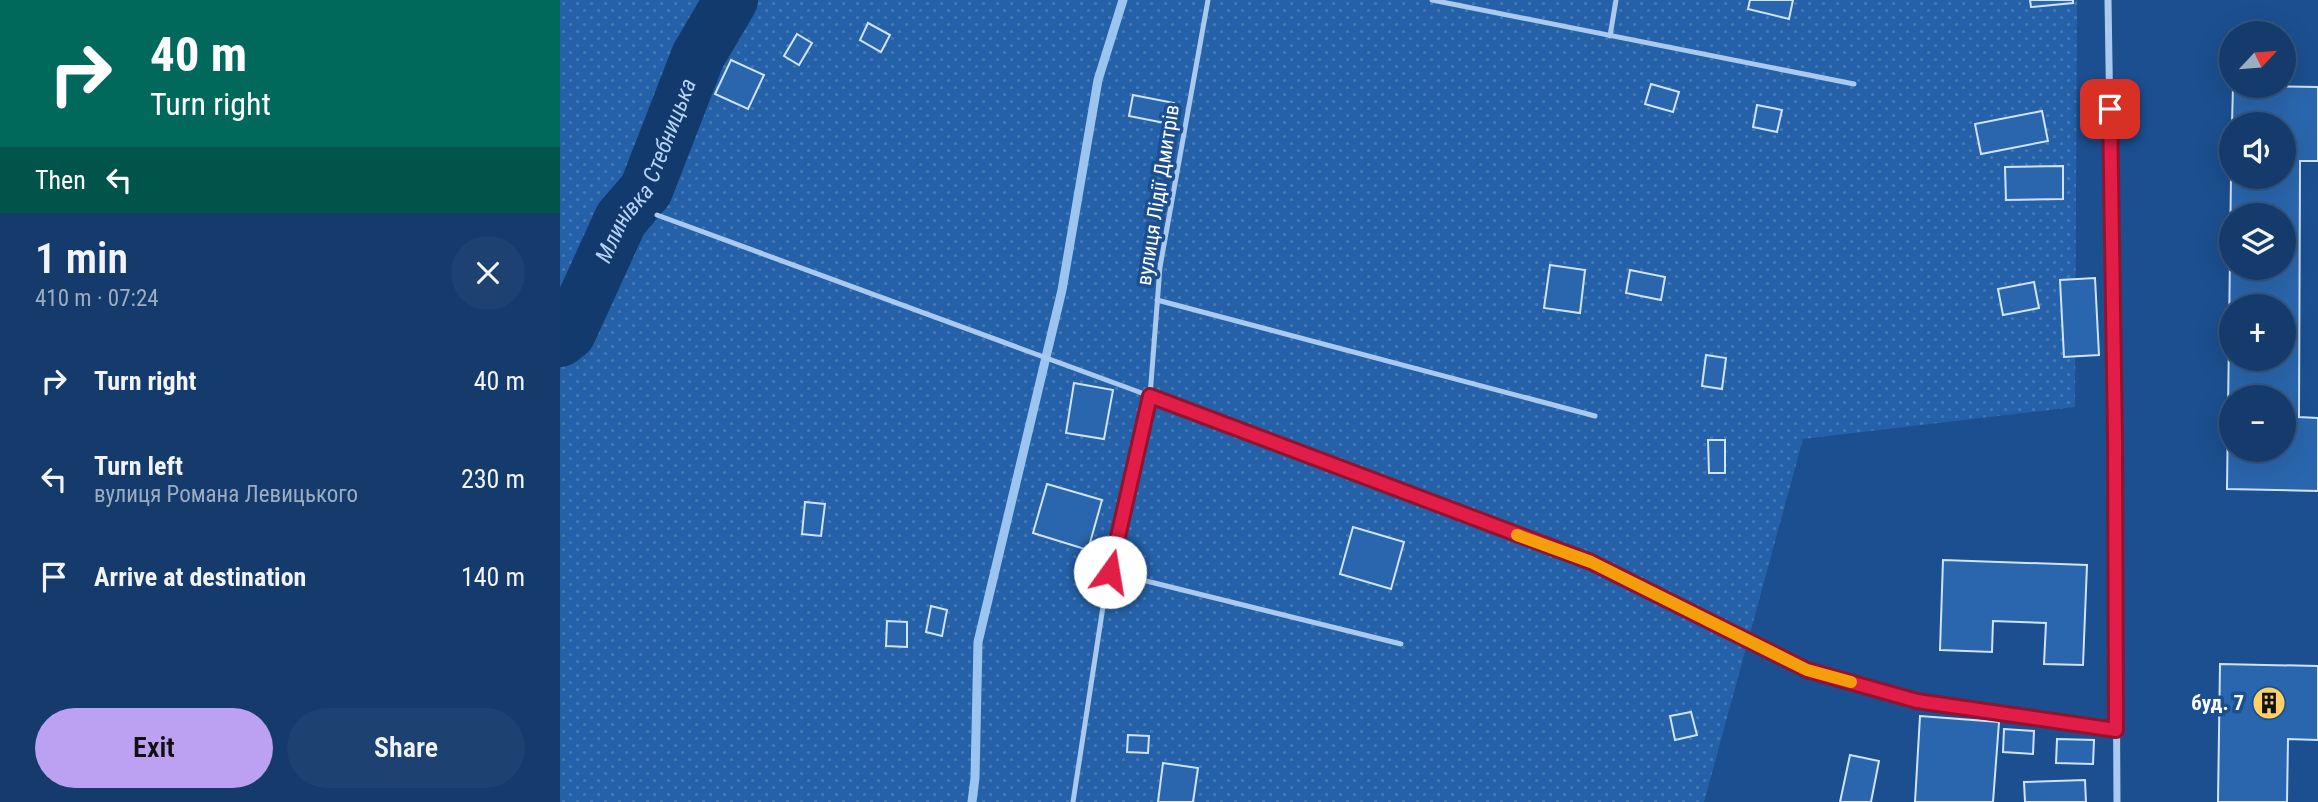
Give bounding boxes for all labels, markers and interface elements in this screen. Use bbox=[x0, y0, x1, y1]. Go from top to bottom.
north arrow bbox=[2219, 21, 2296, 98]
map controls bbox=[2219, 21, 2296, 462]
text: 40 m bbox=[150, 26, 247, 83]
icon: right bbox=[35, 28, 126, 119]
water label: Млинівка Стебницька bbox=[590, 75, 702, 267]
pin bbox=[2080, 79, 2140, 139]
text: Turn right bbox=[150, 85, 271, 123]
icon: arrive bbox=[2091, 90, 2129, 128]
street label: вулиця Лідії Дмитрів bbox=[1132, 103, 1184, 287]
button: sound bbox=[2219, 112, 2296, 189]
icon: left bbox=[100, 161, 138, 199]
text: Then bbox=[35, 165, 86, 195]
button: layers bbox=[2219, 203, 2296, 280]
text: 1 min bbox=[35, 234, 128, 283]
button: close bbox=[451, 236, 525, 310]
text: 410 m · 07:24 bbox=[35, 285, 159, 312]
button: + bbox=[2219, 294, 2296, 371]
icon: right bbox=[35, 362, 73, 400]
text: Turn right bbox=[94, 366, 196, 396]
text: 40 m bbox=[474, 366, 525, 396]
button: − bbox=[2219, 385, 2296, 462]
text: Turn left bbox=[94, 451, 183, 481]
icon: left bbox=[35, 460, 73, 498]
text: 230 m bbox=[461, 464, 525, 494]
text: вулиця Романа Левицького bbox=[94, 481, 358, 508]
position arrow bbox=[1073, 535, 1147, 609]
icon: arrive bbox=[35, 558, 73, 596]
text: Arrive at destination bbox=[94, 562, 306, 592]
text: 140 m bbox=[461, 562, 525, 592]
building icon: буд. 7 bbox=[2250, 684, 2288, 722]
place label: буд. 7 bbox=[2191, 691, 2244, 715]
button: Exit bbox=[35, 708, 273, 788]
button: Share bbox=[287, 708, 525, 788]

